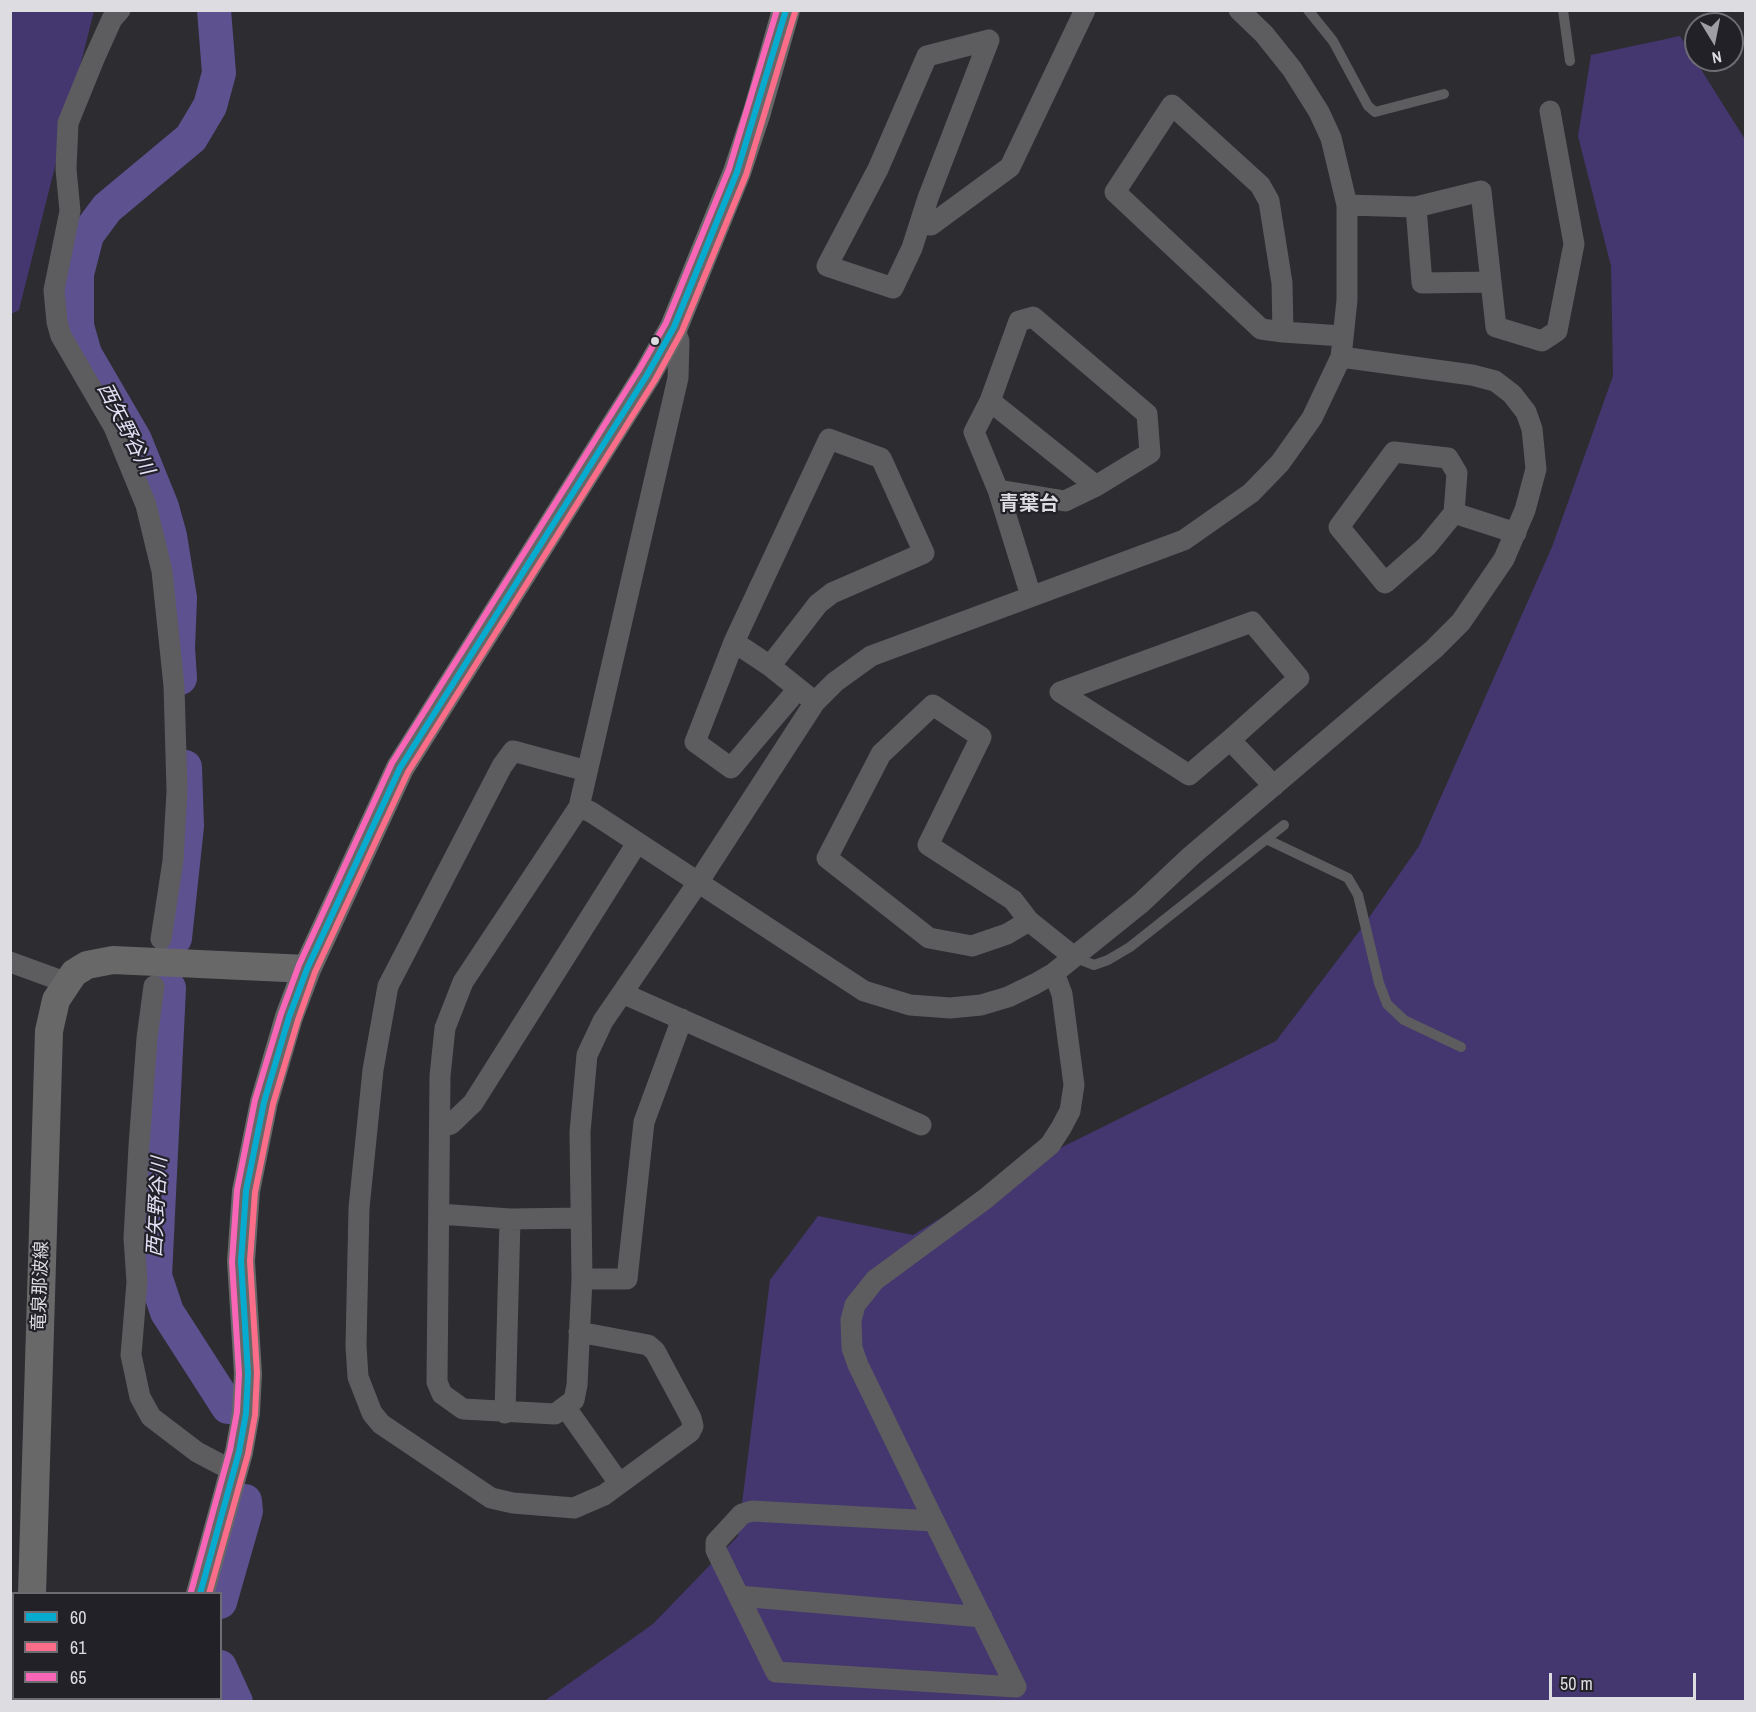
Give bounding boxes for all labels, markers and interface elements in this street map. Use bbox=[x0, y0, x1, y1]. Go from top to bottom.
north arrow bbox=[1684, 12, 1744, 72]
text: N bbox=[1710, 46, 1723, 69]
unlabelled marker bbox=[649, 335, 661, 347]
water label: 西矢野谷川 bbox=[92, 379, 158, 479]
district label: 青葉台 bbox=[999, 493, 1059, 517]
water label: 西矢野谷川 bbox=[143, 1156, 173, 1258]
street label: 竜泉那波線 bbox=[29, 1241, 53, 1331]
legend bbox=[12, 1592, 222, 1700]
text: 60 bbox=[70, 1605, 86, 1630]
text: 61 bbox=[70, 1635, 86, 1660]
scale bar bbox=[1552, 1661, 1699, 1699]
text: 65 bbox=[70, 1665, 86, 1690]
text: 50 m bbox=[1560, 1671, 1593, 1696]

